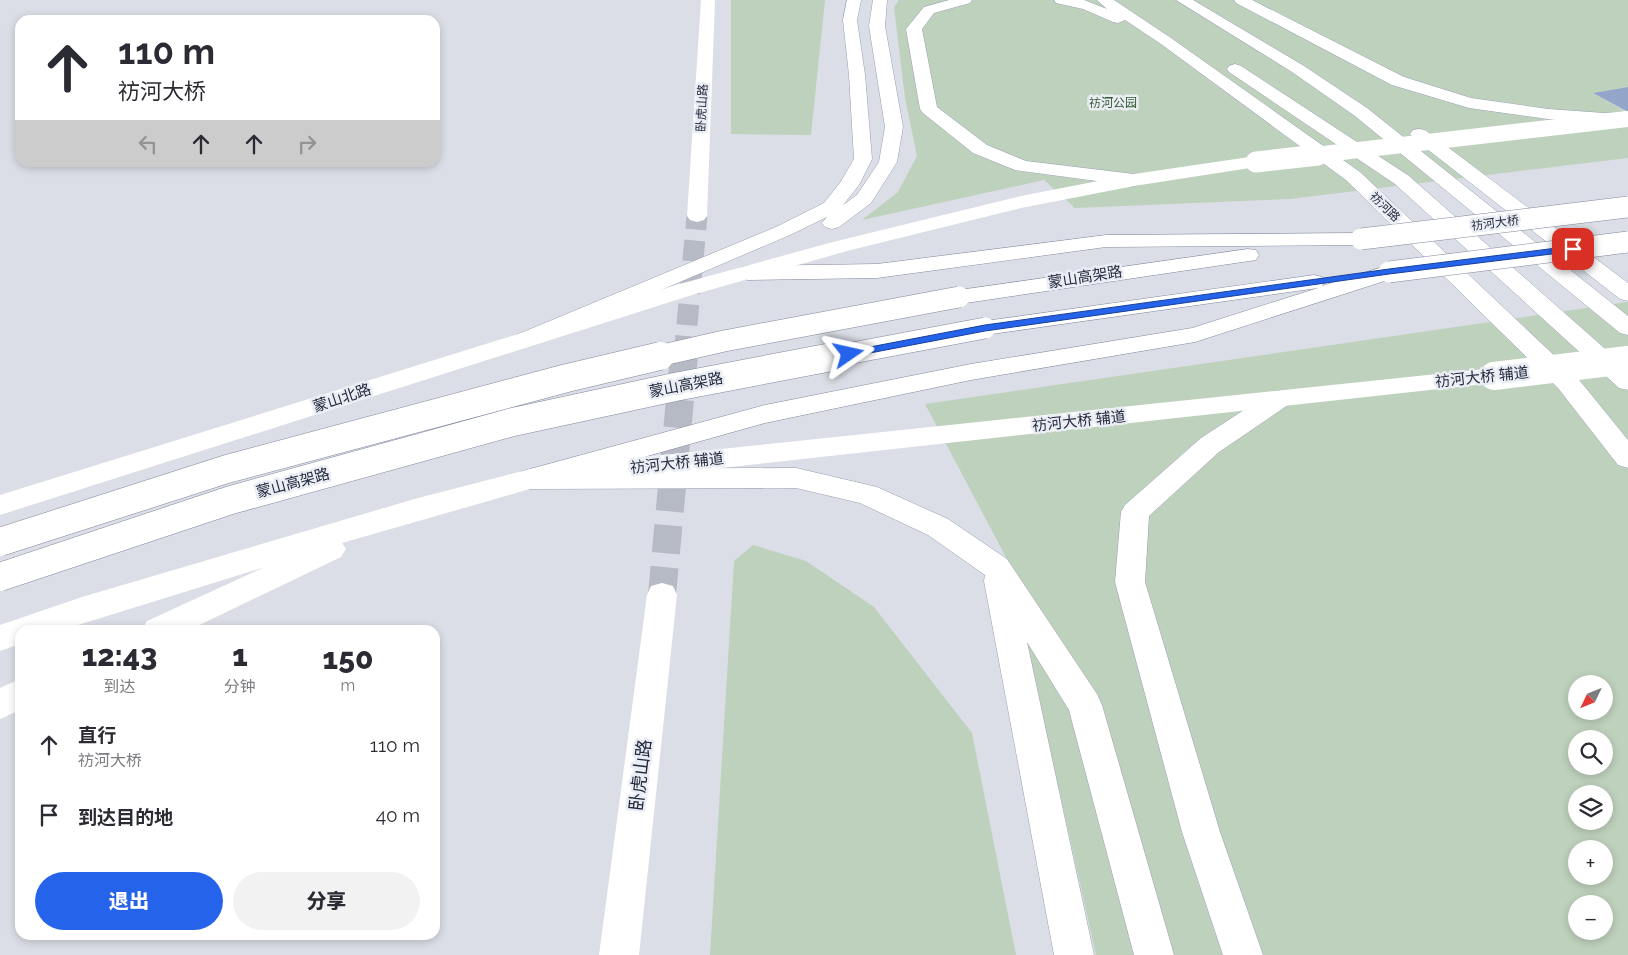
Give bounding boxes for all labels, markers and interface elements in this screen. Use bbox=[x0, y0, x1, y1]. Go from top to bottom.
text: 110 m bbox=[118, 31, 215, 72]
icon: ahead bbox=[35, 35, 100, 100]
text: 祊河大桥 bbox=[118, 78, 206, 104]
street label: 卧虎山路 bbox=[694, 84, 710, 132]
park label: 祊河公园 bbox=[1089, 96, 1137, 110]
icon: left bbox=[134, 130, 162, 158]
icon: ahead bbox=[187, 130, 215, 158]
icon: ahead bbox=[240, 130, 268, 158]
icon: right bbox=[293, 130, 321, 158]
street label: 祊河路 bbox=[1367, 189, 1403, 225]
street label: 祊河大桥 bbox=[1470, 213, 1520, 233]
pin bbox=[1552, 228, 1594, 270]
icon: arrive bbox=[1559, 235, 1587, 263]
street label: 蒙山高架路 bbox=[1047, 262, 1123, 292]
position arrow bbox=[822, 327, 874, 379]
street label: 祊河大桥 辅道 bbox=[1434, 363, 1530, 391]
street label: 蒙山高架路 bbox=[647, 369, 725, 401]
street label: 蒙山北路 bbox=[311, 380, 373, 416]
street label: 祊河大桥 辅道 bbox=[1031, 407, 1127, 435]
street label: 祊河大桥 辅道 bbox=[629, 449, 725, 477]
street label: 蒙山高架路 bbox=[254, 465, 332, 501]
text: 12:43 bbox=[82, 638, 157, 673]
text: 1 bbox=[232, 638, 248, 673]
text: 150 bbox=[323, 641, 373, 676]
north arrow bbox=[1568, 675, 1612, 720]
map controls bbox=[1568, 675, 1613, 940]
text: m bbox=[341, 676, 355, 695]
text: 到达 bbox=[103, 677, 135, 696]
text: 分钟 bbox=[224, 677, 256, 696]
text: 直行 bbox=[78, 724, 116, 746]
button: search bbox=[1568, 730, 1613, 775]
icon: ahead bbox=[35, 731, 63, 759]
text: 110 m bbox=[370, 734, 420, 756]
street label: 卧虎山路 bbox=[625, 738, 655, 812]
text: 祊河大桥 bbox=[78, 751, 142, 770]
button: layers bbox=[1568, 785, 1613, 830]
icon: arrive bbox=[35, 801, 63, 829]
text: 40 m bbox=[376, 804, 420, 826]
text: 到达目的地 bbox=[78, 806, 173, 828]
button: + bbox=[1568, 840, 1613, 885]
button: 退出 bbox=[35, 872, 223, 930]
button: 分享 bbox=[233, 872, 420, 930]
button: − bbox=[1568, 895, 1613, 940]

